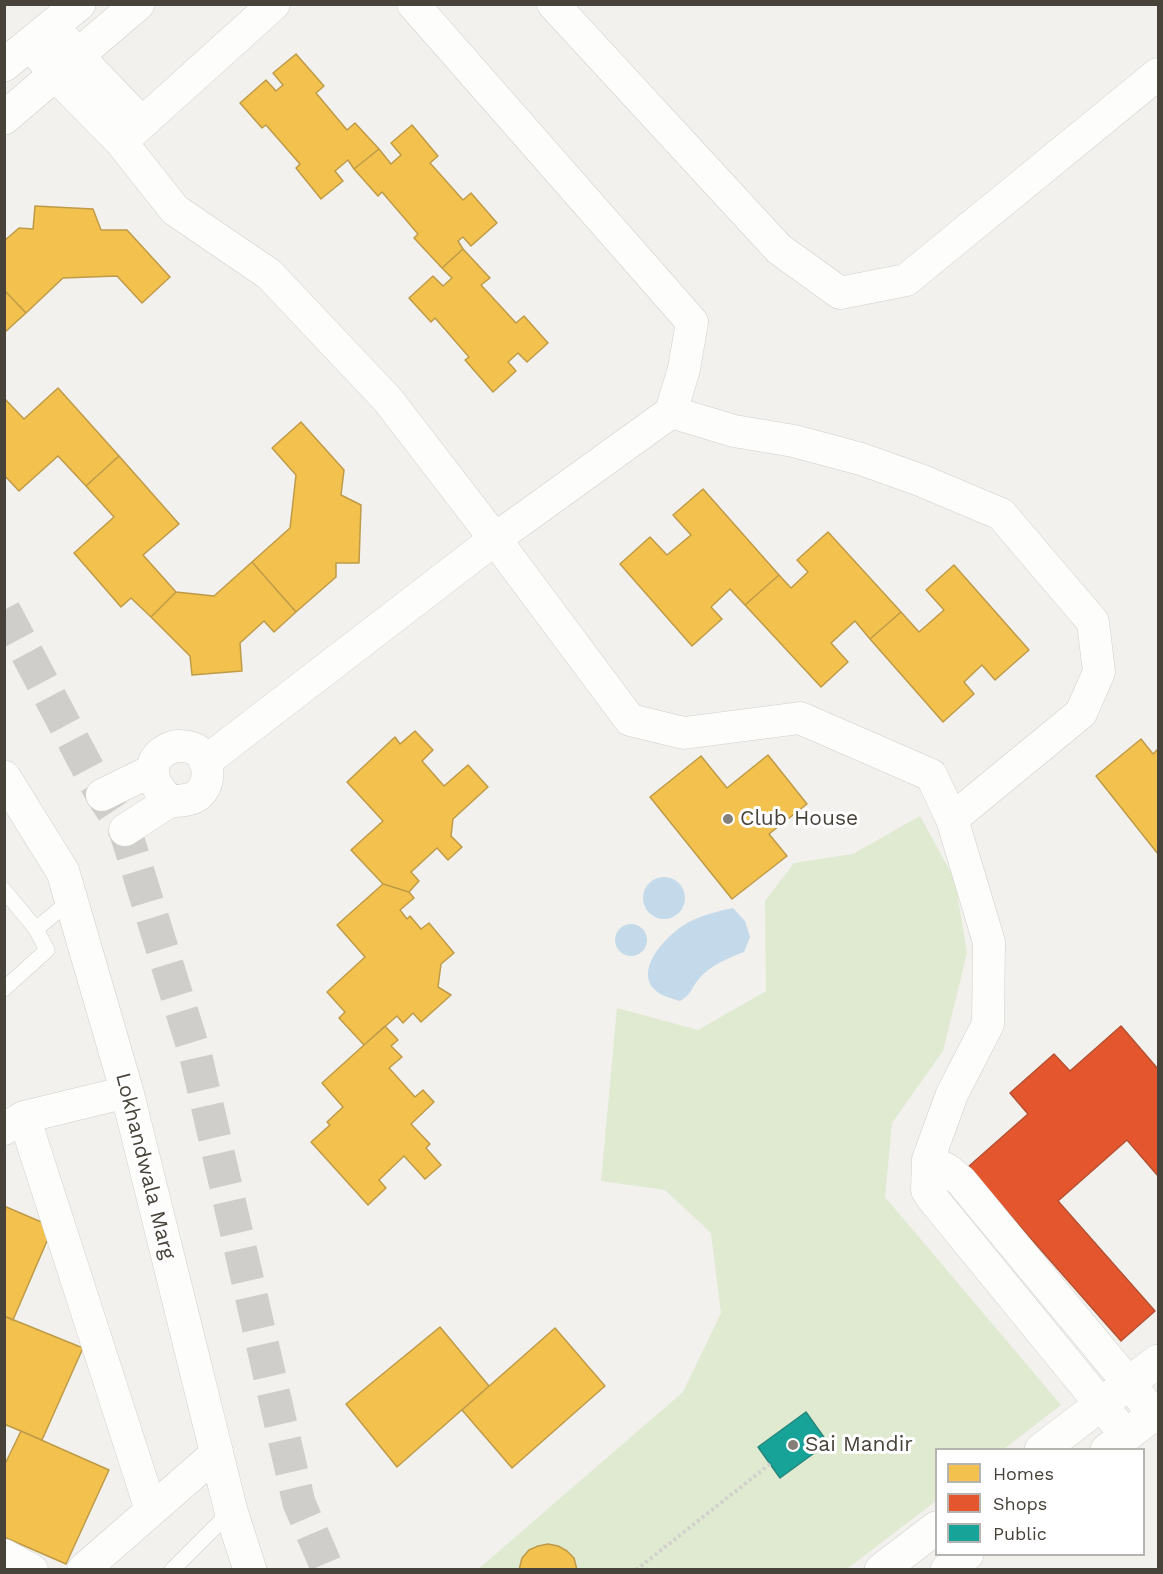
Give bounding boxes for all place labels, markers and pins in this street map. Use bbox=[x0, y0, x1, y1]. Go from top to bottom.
place label: Club House bbox=[740, 806, 858, 832]
marker: Club House bbox=[721, 812, 735, 826]
place label: Sai Mandir bbox=[805, 1432, 913, 1458]
marker: Sai Mandir bbox=[786, 1438, 800, 1452]

